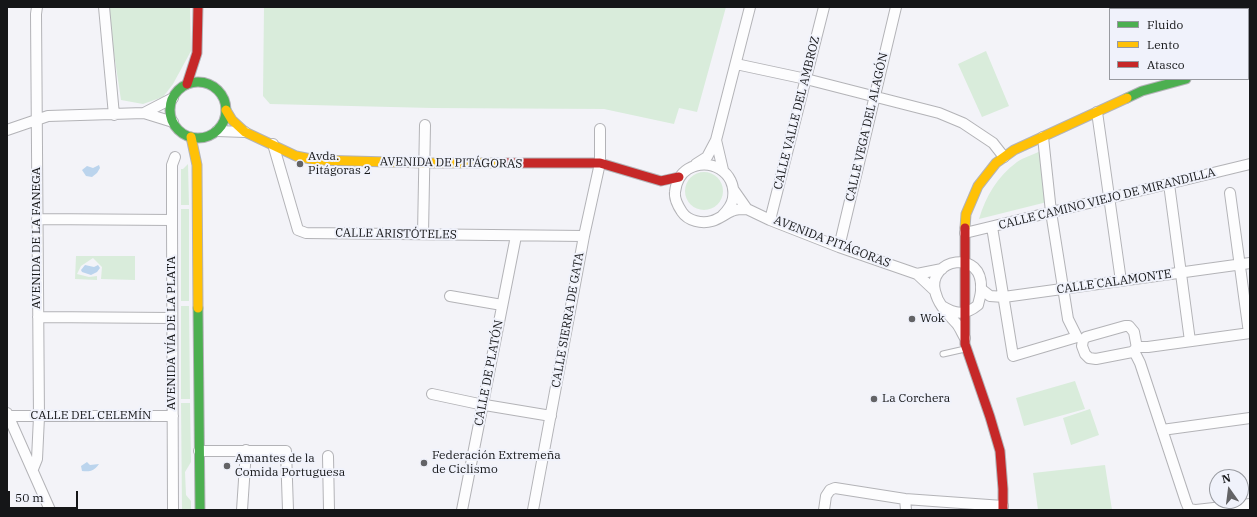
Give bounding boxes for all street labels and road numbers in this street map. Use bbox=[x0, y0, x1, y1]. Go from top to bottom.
street label: CALLE VALLE DEL AMBROZ bbox=[771, 35, 823, 191]
street label: CALLE VEGA DEL ALAGÓN bbox=[843, 51, 891, 203]
street label: AVENIDA DE PITÁGORAS bbox=[380, 155, 522, 171]
street label: CALLE CAMINO VIEJO DE MIRANDILLA bbox=[997, 165, 1217, 233]
street label: AVENIDA DE LA FANEGA bbox=[30, 167, 44, 309]
street label: AVENIDA PITÁGORAS bbox=[772, 213, 892, 271]
street label: CALLE ARISTÓTELES bbox=[335, 226, 457, 242]
street label: CALLE SIERRA DE GATA bbox=[549, 251, 587, 389]
street label: AVENIDA VÍA DE LA PLATA bbox=[165, 256, 179, 410]
street label: CALLE CALAMONTE bbox=[1056, 267, 1172, 297]
street label: CALLE DE PLATÓN bbox=[472, 319, 506, 427]
street label: CALLE DEL CELEMÍN bbox=[31, 409, 151, 423]

